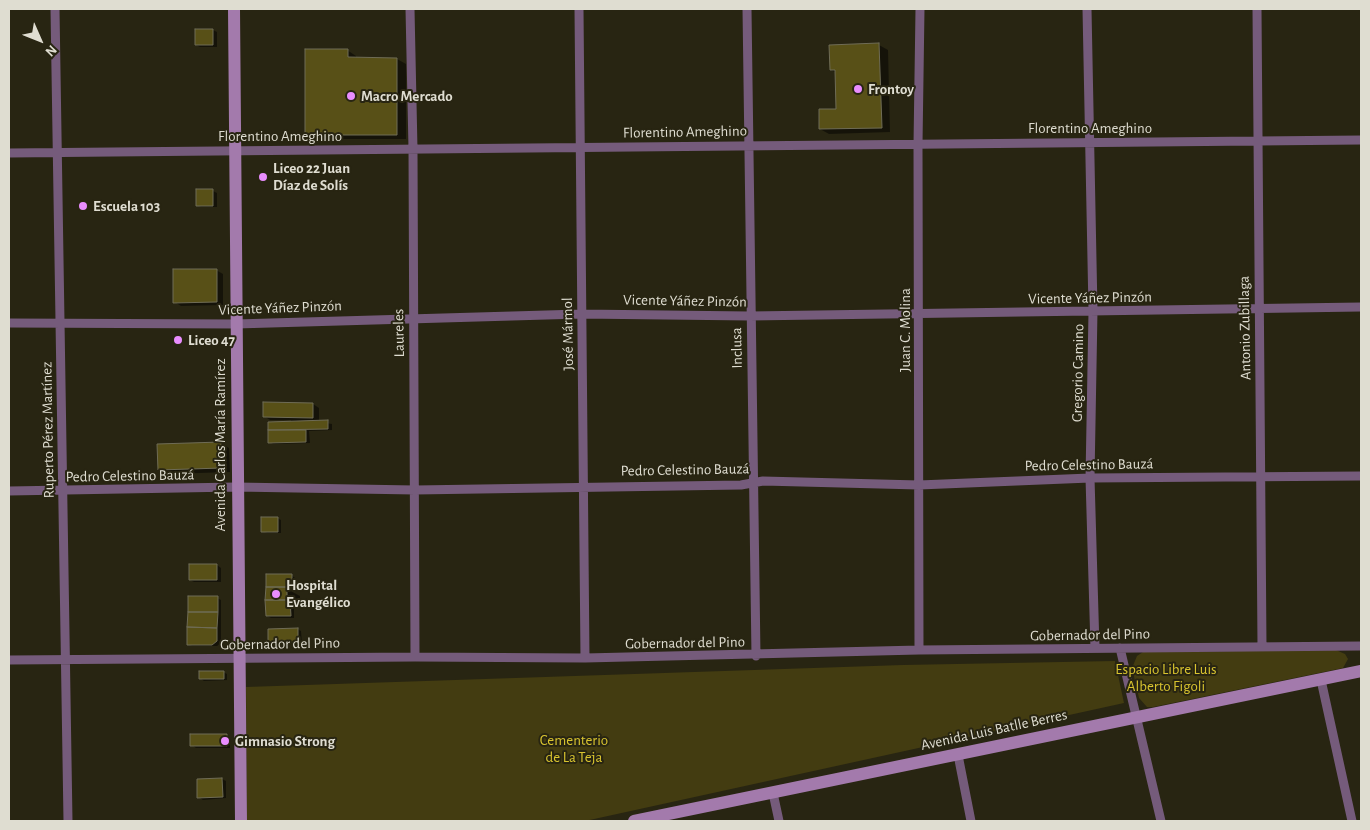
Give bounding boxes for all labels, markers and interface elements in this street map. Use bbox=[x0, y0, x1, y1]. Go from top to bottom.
north arrow bbox=[15, 15, 65, 65]
text: N bbox=[42, 42, 59, 59]
place label: Frontoy bbox=[868, 80, 914, 98]
marker: Frontoy bbox=[852, 83, 864, 95]
place label: Macro Mercado bbox=[361, 87, 453, 105]
marker: Macro Mercado bbox=[345, 90, 357, 102]
street label: Florentino Ameghino bbox=[1028, 119, 1152, 137]
street label: Florentino Ameghino bbox=[623, 122, 747, 142]
street label: Florentino Ameghino bbox=[218, 127, 342, 145]
place label: Liceo 22 Juan Díaz de Solís bbox=[273, 159, 350, 194]
marker: Liceo 22 Juan Díaz de Solís bbox=[257, 171, 269, 183]
place label: Escuela 103 bbox=[93, 197, 160, 215]
marker: Escuela 103 bbox=[77, 200, 89, 212]
street label: Antonio Zubillaga bbox=[1235, 276, 1255, 380]
street label: Juan C. Molina bbox=[896, 288, 914, 372]
street label: Vicente Yáñez Pinzón bbox=[1028, 288, 1152, 308]
street label: Vicente Yáñez Pinzón bbox=[623, 291, 747, 311]
street label: Vicente Yáñez Pinzón bbox=[218, 297, 342, 319]
street label: José Mármol bbox=[558, 297, 578, 371]
street label: Laureles bbox=[390, 309, 408, 357]
street label: Gregorio Camino bbox=[1068, 324, 1088, 422]
street label: Inclusa bbox=[728, 327, 746, 369]
place label: Liceo 47 bbox=[188, 331, 235, 349]
marker: Liceo 47 bbox=[172, 334, 184, 346]
street label: Avenida Carlos María Ramírez bbox=[211, 358, 229, 532]
street label: Ruperto Pérez Martínez bbox=[38, 362, 58, 498]
street label: Pedro Celestino Bauzá bbox=[1024, 455, 1154, 475]
street label: Pedro Celestino Bauzá bbox=[620, 460, 750, 480]
street label: Pedro Celestino Bauzá bbox=[65, 466, 195, 486]
place label: Hospital Evangélico bbox=[286, 576, 350, 611]
marker: Hospital Evangélico bbox=[270, 588, 282, 600]
street label: Gobernador del Pino bbox=[1030, 625, 1150, 645]
street label: Gobernador del Pino bbox=[625, 633, 745, 653]
street label: Gobernador del Pino bbox=[220, 634, 340, 654]
park label: Espacio Libre Luis Alberto Figoli bbox=[1115, 660, 1217, 695]
street label: Avenida Luis Batlle Berres bbox=[919, 706, 1069, 754]
park label: Cementerio de La Teja bbox=[540, 731, 608, 766]
place label: Gimnasio Strong bbox=[235, 732, 335, 750]
marker: Gimnasio Strong bbox=[219, 735, 231, 747]

